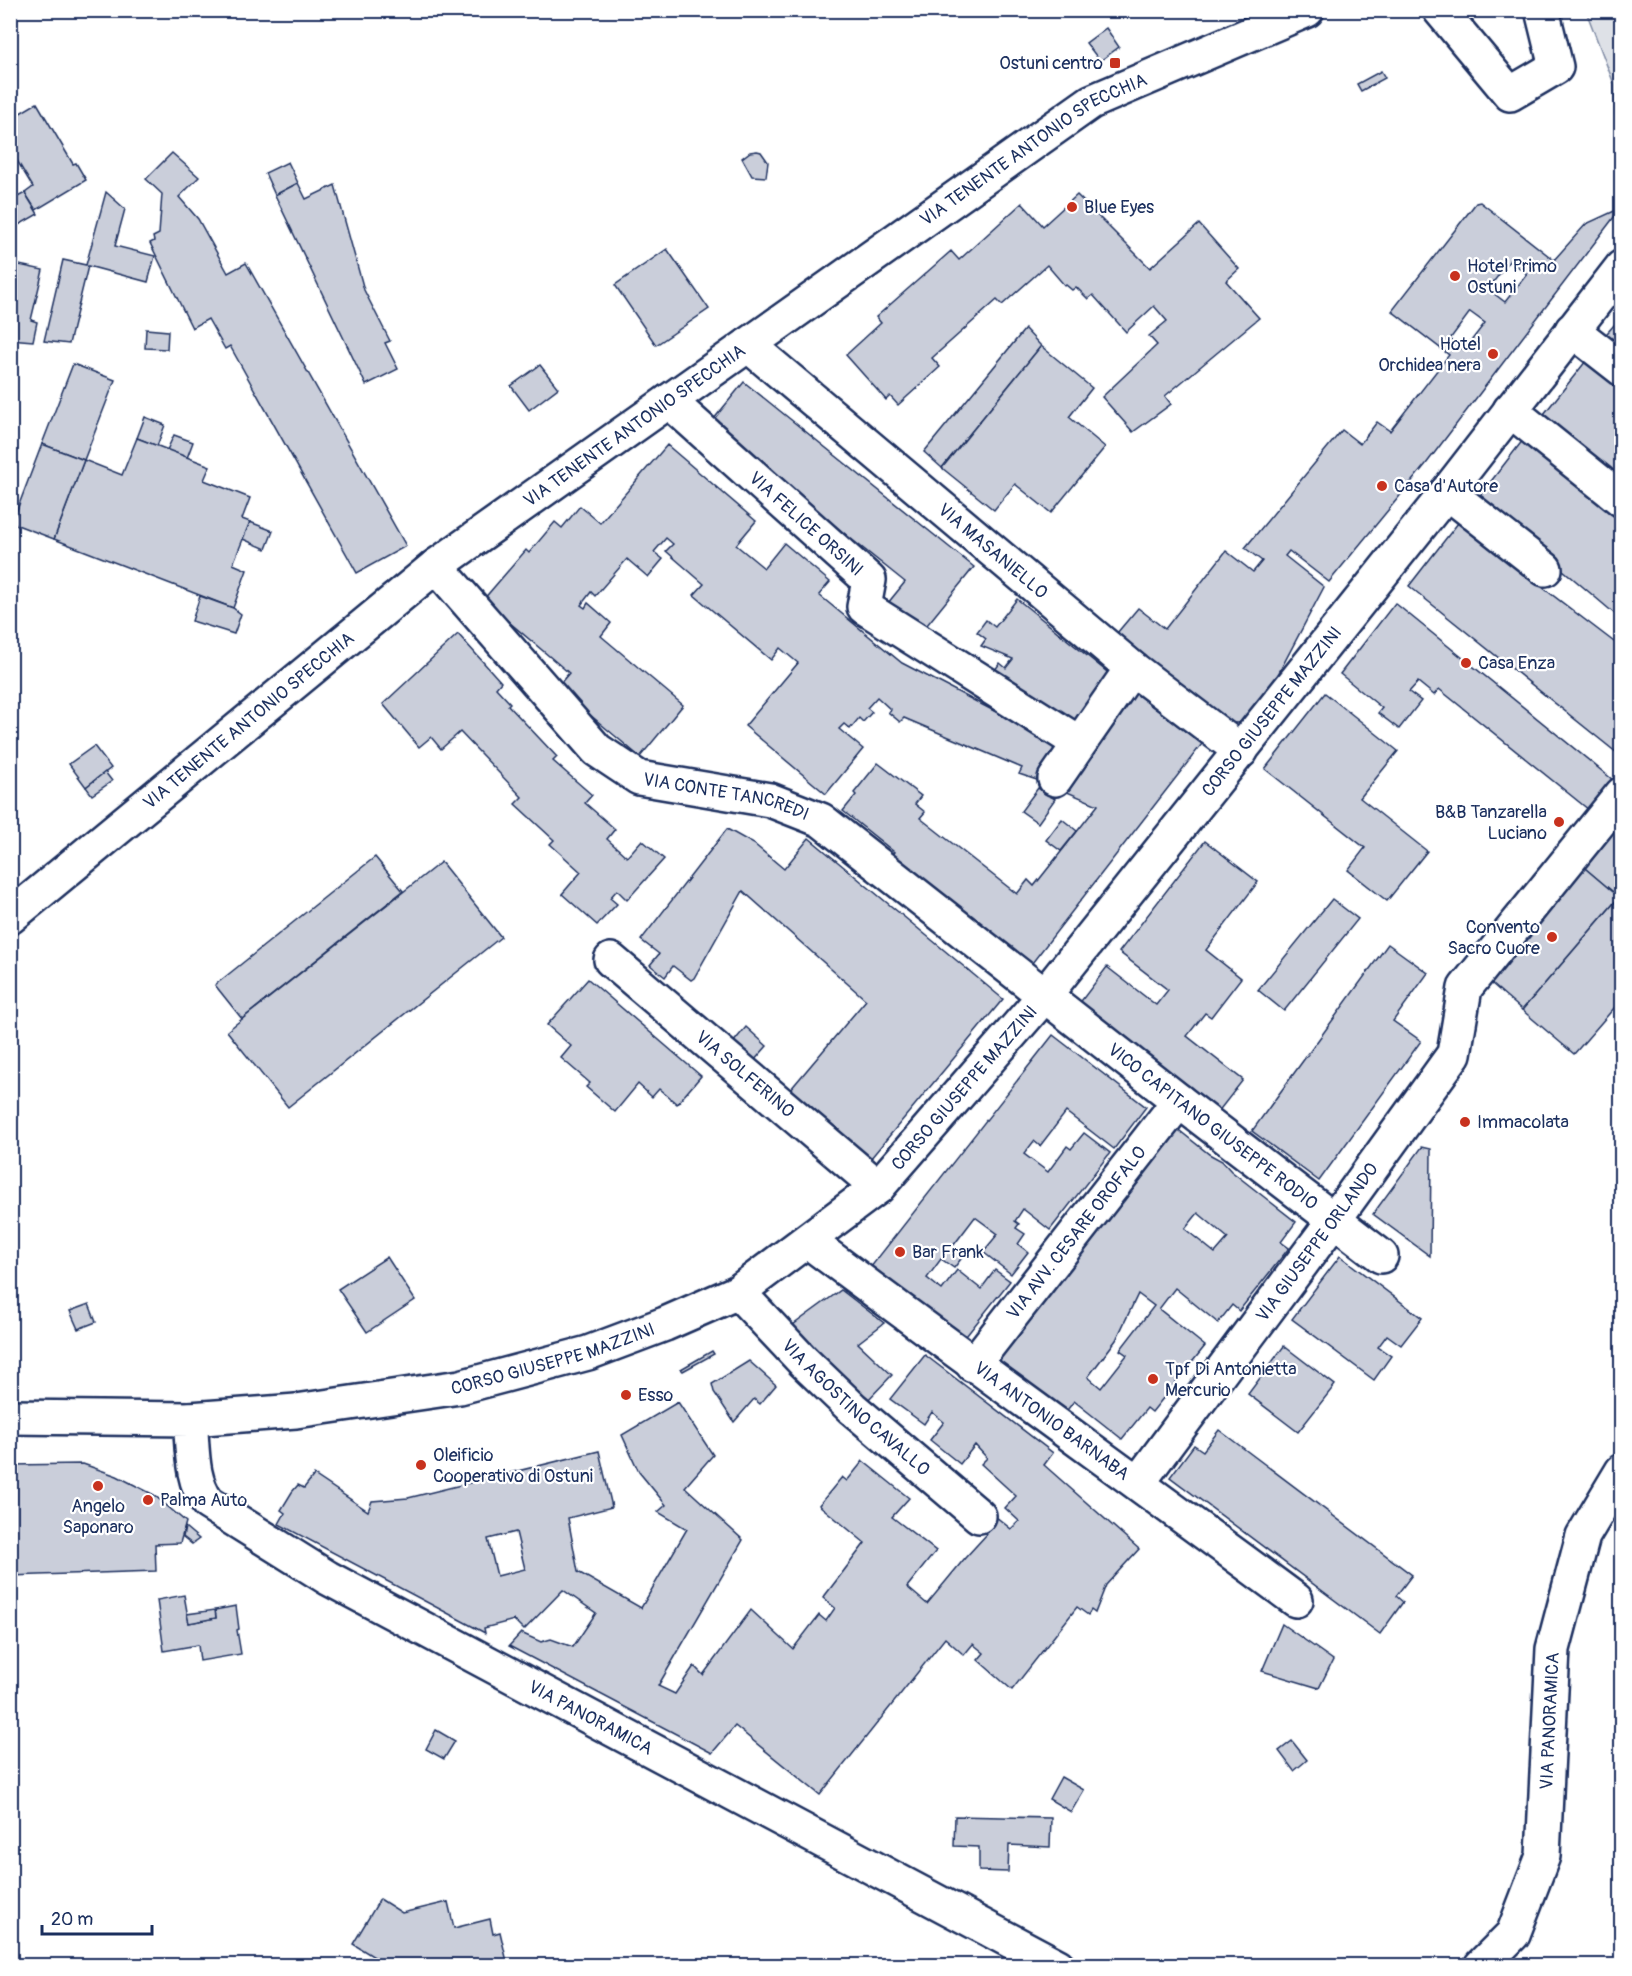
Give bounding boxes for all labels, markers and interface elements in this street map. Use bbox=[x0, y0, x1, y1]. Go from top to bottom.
place label: Ostuni centro bbox=[999, 52, 1103, 75]
marker: Ostuni centro bbox=[1108, 56, 1122, 70]
street label: VIA TENENTE ANTONIO SPECCHIA bbox=[915, 68, 1151, 231]
place label: Blue Eyes bbox=[1084, 196, 1154, 219]
marker: Blue Eyes bbox=[1065, 200, 1079, 214]
place label: Hotel Primo Ostuni bbox=[1467, 255, 1557, 299]
marker: Hotel Primo Ostuni bbox=[1448, 269, 1462, 283]
place label: Hotel Orchidea nera bbox=[1378, 333, 1481, 377]
street label: VIA TENENTE ANTONIO SPECCHIA bbox=[519, 339, 750, 512]
marker: Hotel Orchidea nera bbox=[1486, 347, 1500, 361]
street label: VIA FELICE ORSINI bbox=[744, 466, 868, 581]
place label: Casa d'Autore bbox=[1394, 475, 1498, 498]
marker: Casa d'Autore bbox=[1375, 479, 1389, 493]
street label: VIA MASANIELLO bbox=[933, 498, 1053, 604]
street label: CORSO GIUSEPPE MAZZINI bbox=[1197, 622, 1347, 801]
street label: VIA TENENTE ANTONIO SPECCHIA bbox=[138, 627, 359, 814]
place label: Casa Enza bbox=[1478, 652, 1555, 675]
marker: Casa Enza bbox=[1459, 656, 1473, 670]
street label: VIA CONTE TANCREDI bbox=[641, 767, 812, 826]
place label: B&B Tanzarella Luciano bbox=[1435, 801, 1547, 845]
marker: B&B Tanzarella Luciano bbox=[1552, 815, 1566, 829]
place label: Convento Sacro Cuore bbox=[1448, 916, 1540, 960]
marker: Convento Sacro Cuore bbox=[1545, 930, 1559, 944]
street label: CORSO GIUSEPPE MAZZINI bbox=[886, 1000, 1042, 1175]
street label: VIA SOLFERINO bbox=[691, 1025, 799, 1123]
street label: VICO CAPITANO GIUSEPPE RODIO bbox=[1103, 1038, 1323, 1215]
place label: Immacolata bbox=[1477, 1111, 1569, 1134]
marker: Immacolata bbox=[1458, 1115, 1472, 1129]
street label: VIA AVV. CESARE OROFALO bbox=[1002, 1141, 1151, 1324]
street label: VIA GIUSEPPE ORLANDO bbox=[1251, 1158, 1383, 1326]
place label: Bar Frank bbox=[912, 1241, 984, 1264]
marker: Bar Frank bbox=[893, 1245, 907, 1259]
street label: CORSO GIUSEPPE MAZZINI bbox=[450, 1317, 658, 1400]
street label: VIA AGOSTINO CAVALLO bbox=[777, 1334, 935, 1481]
street label: VIA ANTONIO BARNABA bbox=[970, 1356, 1134, 1486]
place label: Tpf Di Antonietta Mercurio bbox=[1165, 1358, 1297, 1402]
marker: Tpf Di Antonietta Mercurio bbox=[1146, 1372, 1160, 1386]
place label: Esso bbox=[638, 1384, 673, 1407]
marker: Esso bbox=[619, 1388, 633, 1402]
place label: Oleificio Cooperativo di Ostuni bbox=[433, 1444, 593, 1488]
marker: Oleificio Cooperativo di Ostuni bbox=[414, 1458, 428, 1472]
marker: Angelo Saponaro bbox=[91, 1479, 105, 1493]
place label: Palma Auto bbox=[160, 1489, 247, 1512]
marker: Palma Auto bbox=[141, 1493, 155, 1507]
place label: Angelo Saponaro bbox=[62, 1495, 134, 1539]
street label: VIA PANORAMICA bbox=[1535, 1651, 1564, 1790]
street label: VIA PANORAMICA bbox=[524, 1675, 657, 1760]
scale bar bbox=[42, 1898, 152, 1936]
text: 20 m bbox=[51, 1908, 93, 1931]

